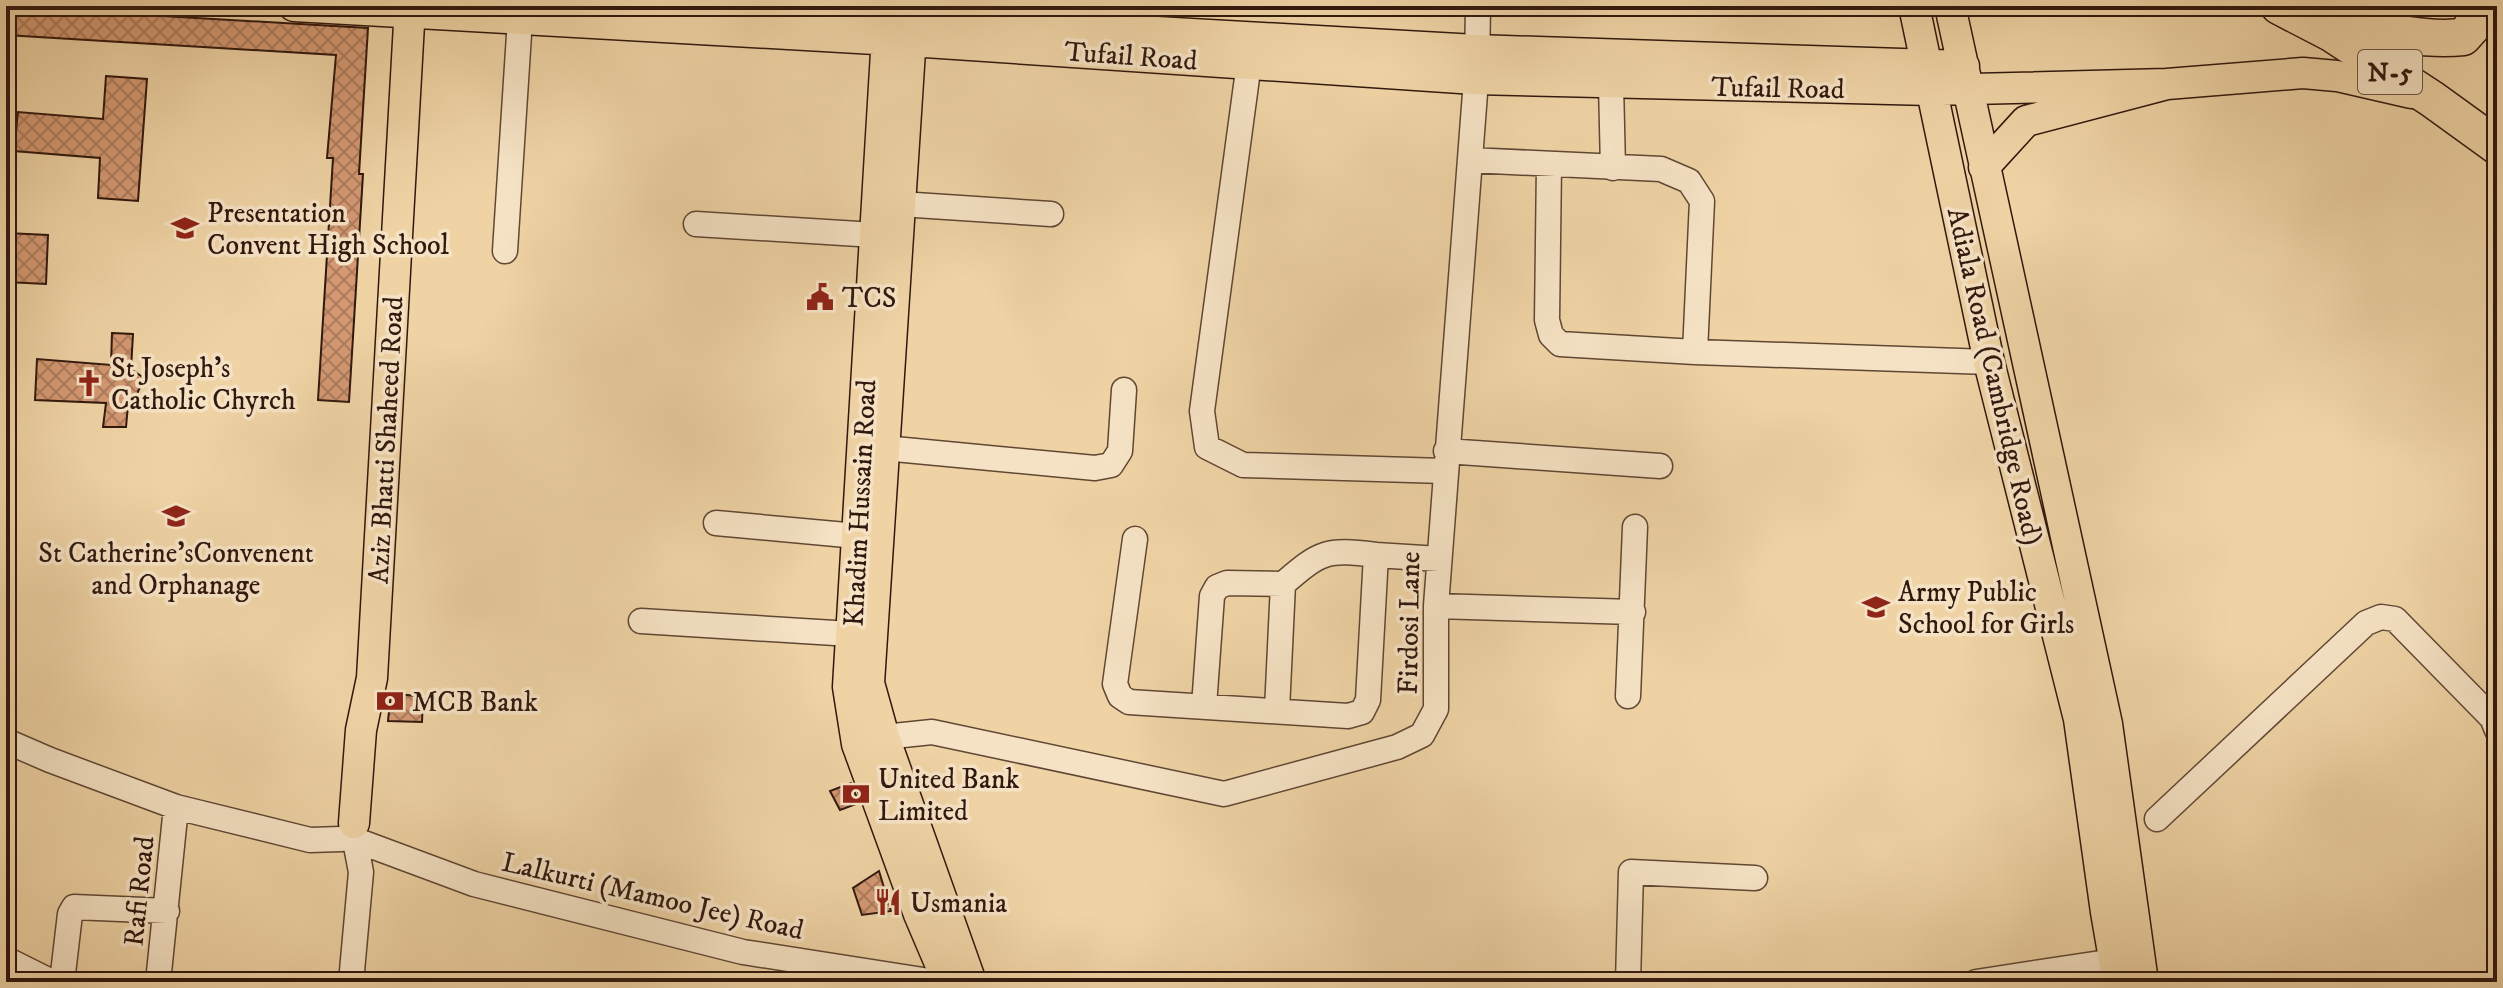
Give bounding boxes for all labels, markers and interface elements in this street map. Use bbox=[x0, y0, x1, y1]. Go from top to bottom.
street label: Tufail Road bbox=[1063, 34, 1199, 79]
road number: N-5 bbox=[2358, 50, 2422, 94]
street label: Tufail Road bbox=[1711, 70, 1845, 107]
place label: Presentation Convent High School bbox=[207, 196, 450, 263]
street label: Adiala Road (Cambridge Road) bbox=[1939, 204, 2050, 548]
school or university icon: Presentation Convent High School bbox=[170, 213, 200, 243]
place label: TCS bbox=[842, 281, 897, 316]
public building icon: TCS bbox=[805, 282, 835, 312]
street label: Aziz Bhatti Shaheed Road bbox=[361, 295, 412, 585]
place label: St Joseph's Catholic Chyrch bbox=[111, 351, 296, 418]
church icon: St Joseph's Catholic Chyrch bbox=[74, 368, 104, 398]
street label: Khadim Hussain Road bbox=[837, 379, 884, 628]
school or university icon: St Catherine'sConvenent and Orphanage bbox=[161, 501, 191, 531]
place label: St Catherine'sConvenent and Orphanage bbox=[38, 536, 314, 603]
street label: Firdosi Lane bbox=[1391, 551, 1428, 695]
place label: Army Public School for Girls bbox=[1898, 575, 2074, 642]
school or university icon: Army Public School for Girls bbox=[1861, 592, 1891, 622]
place label: MCB Bank bbox=[412, 685, 538, 720]
bank icon: MCB Bank bbox=[375, 686, 405, 716]
place label: United Bank Limited bbox=[878, 762, 1020, 829]
bank icon: United Bank Limited bbox=[841, 779, 871, 809]
street label: Rafi Road bbox=[116, 834, 163, 948]
street label: Lalkurti (Mamoo Jee) Road bbox=[498, 845, 807, 948]
place label: Usmania bbox=[910, 886, 1007, 921]
restaurant icon: Usmania bbox=[873, 887, 903, 917]

